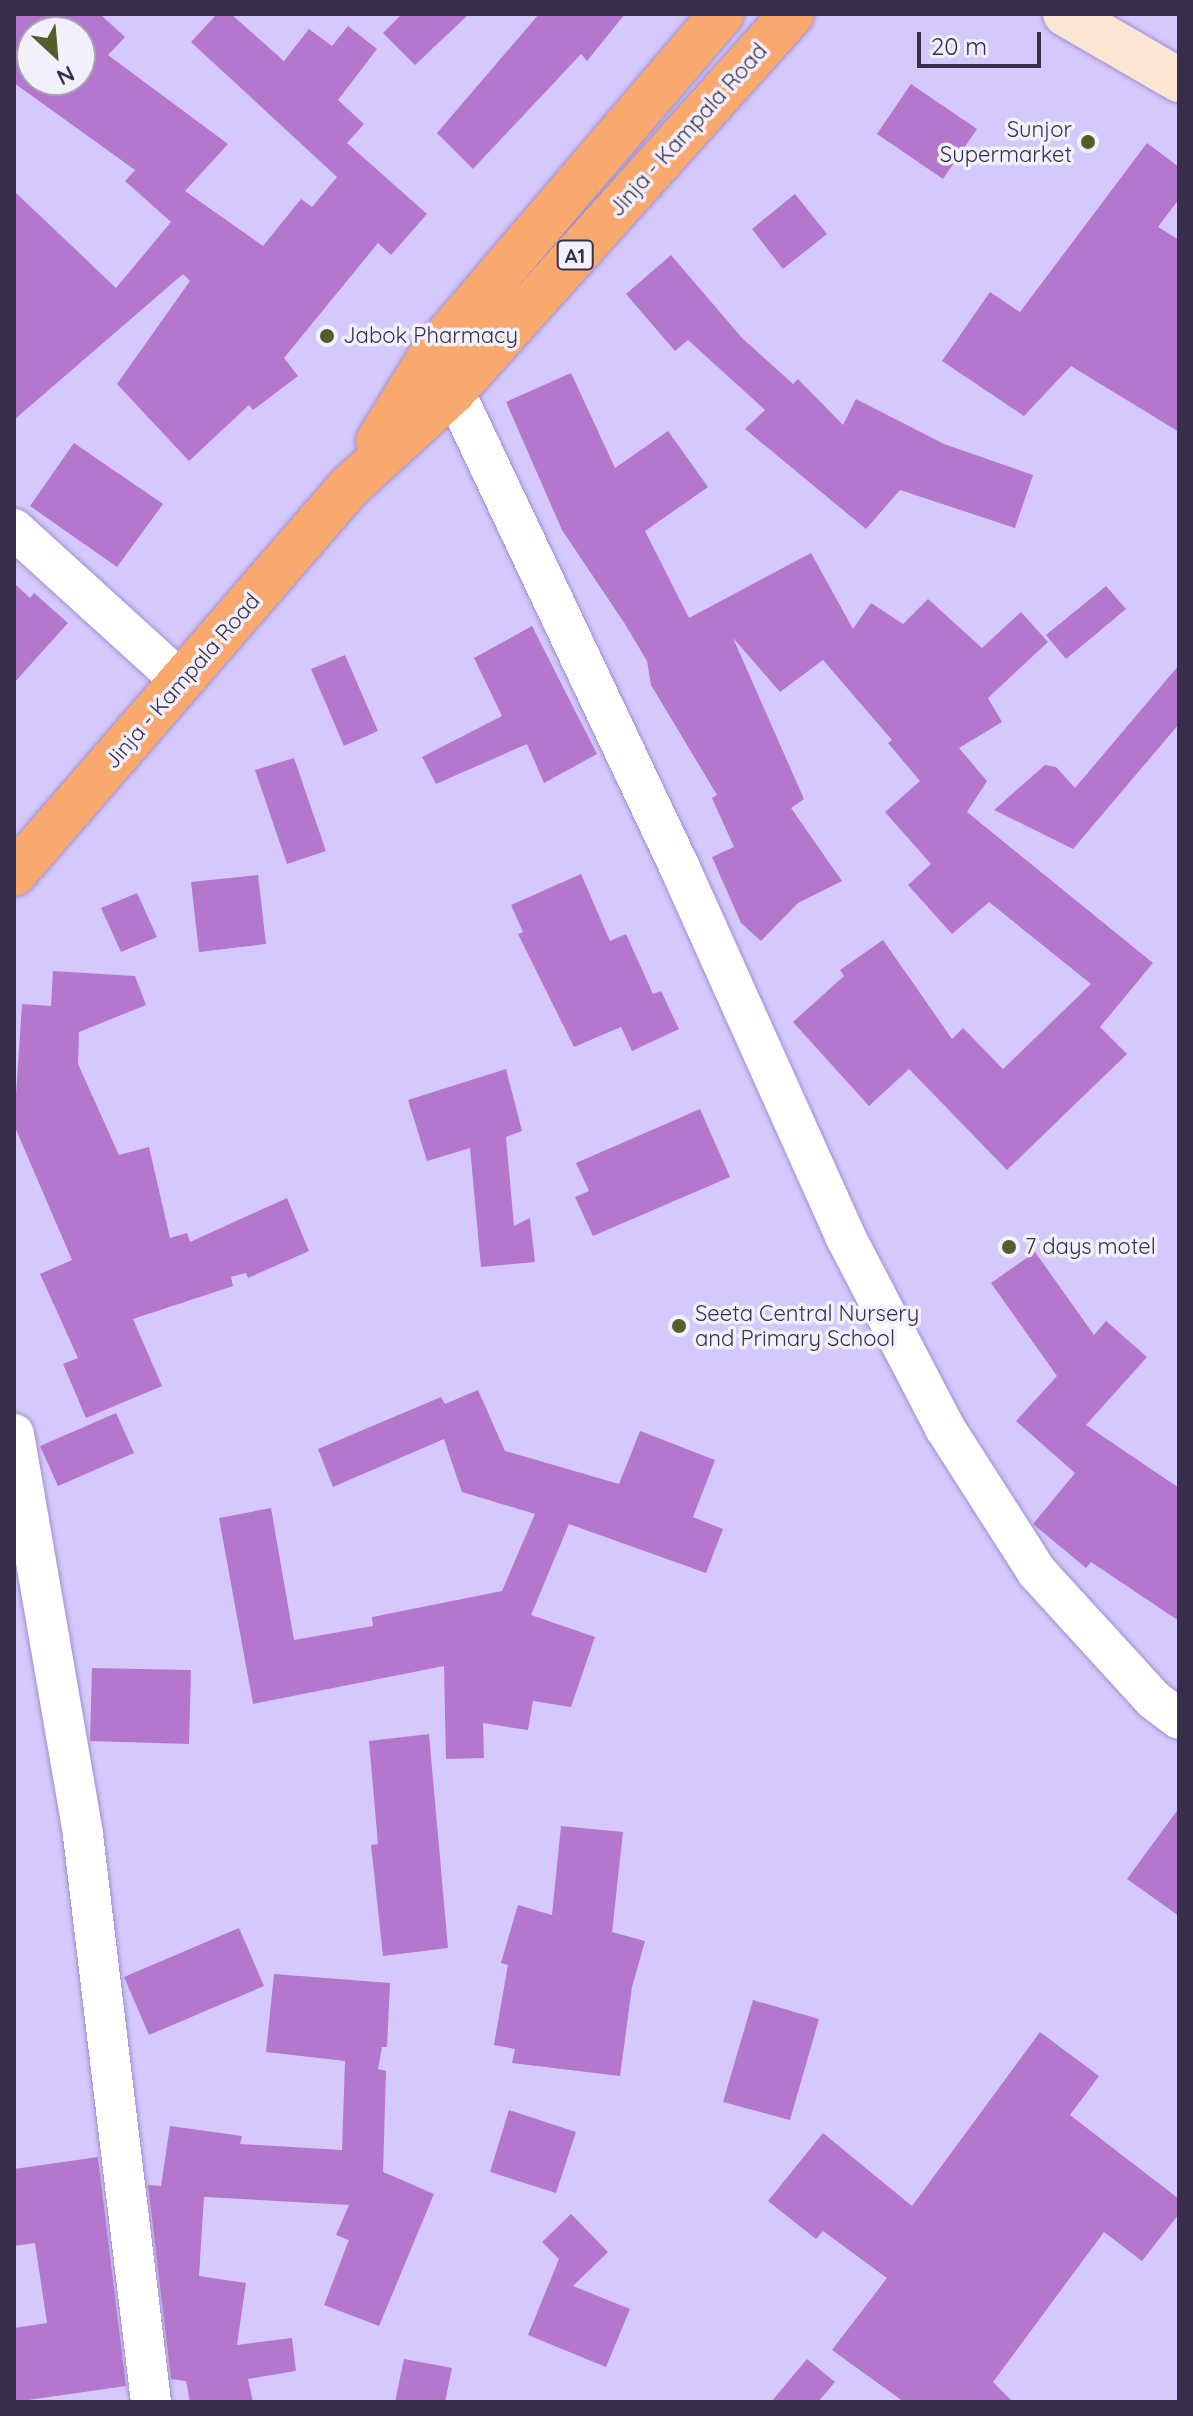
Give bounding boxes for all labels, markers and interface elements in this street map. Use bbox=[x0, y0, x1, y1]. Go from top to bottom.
north arrow bbox=[16, 16, 96, 96]
scale bar bbox=[921, 16, 1045, 66]
text: 20 m bbox=[931, 31, 987, 61]
street label: Jinja - Kampala Road bbox=[603, 38, 773, 222]
text: N bbox=[52, 60, 79, 92]
place label: Sunjor Supermarket bbox=[940, 116, 1072, 168]
marker: Sunjor Supermarket bbox=[1079, 133, 1097, 151]
road number: A1 bbox=[555, 239, 595, 271]
place label: Jabok Pharmacy bbox=[343, 323, 518, 349]
marker: Jabok Pharmacy bbox=[318, 327, 336, 345]
street label: Jinja - Kampala Road bbox=[99, 588, 265, 774]
place label: 7 days motel bbox=[1025, 1234, 1156, 1260]
marker: 7 days motel bbox=[1000, 1238, 1018, 1256]
place label: Seeta Central Nursery and Primary School bbox=[695, 1300, 919, 1352]
marker: Seeta Central Nursery and Primary School bbox=[670, 1317, 688, 1335]

